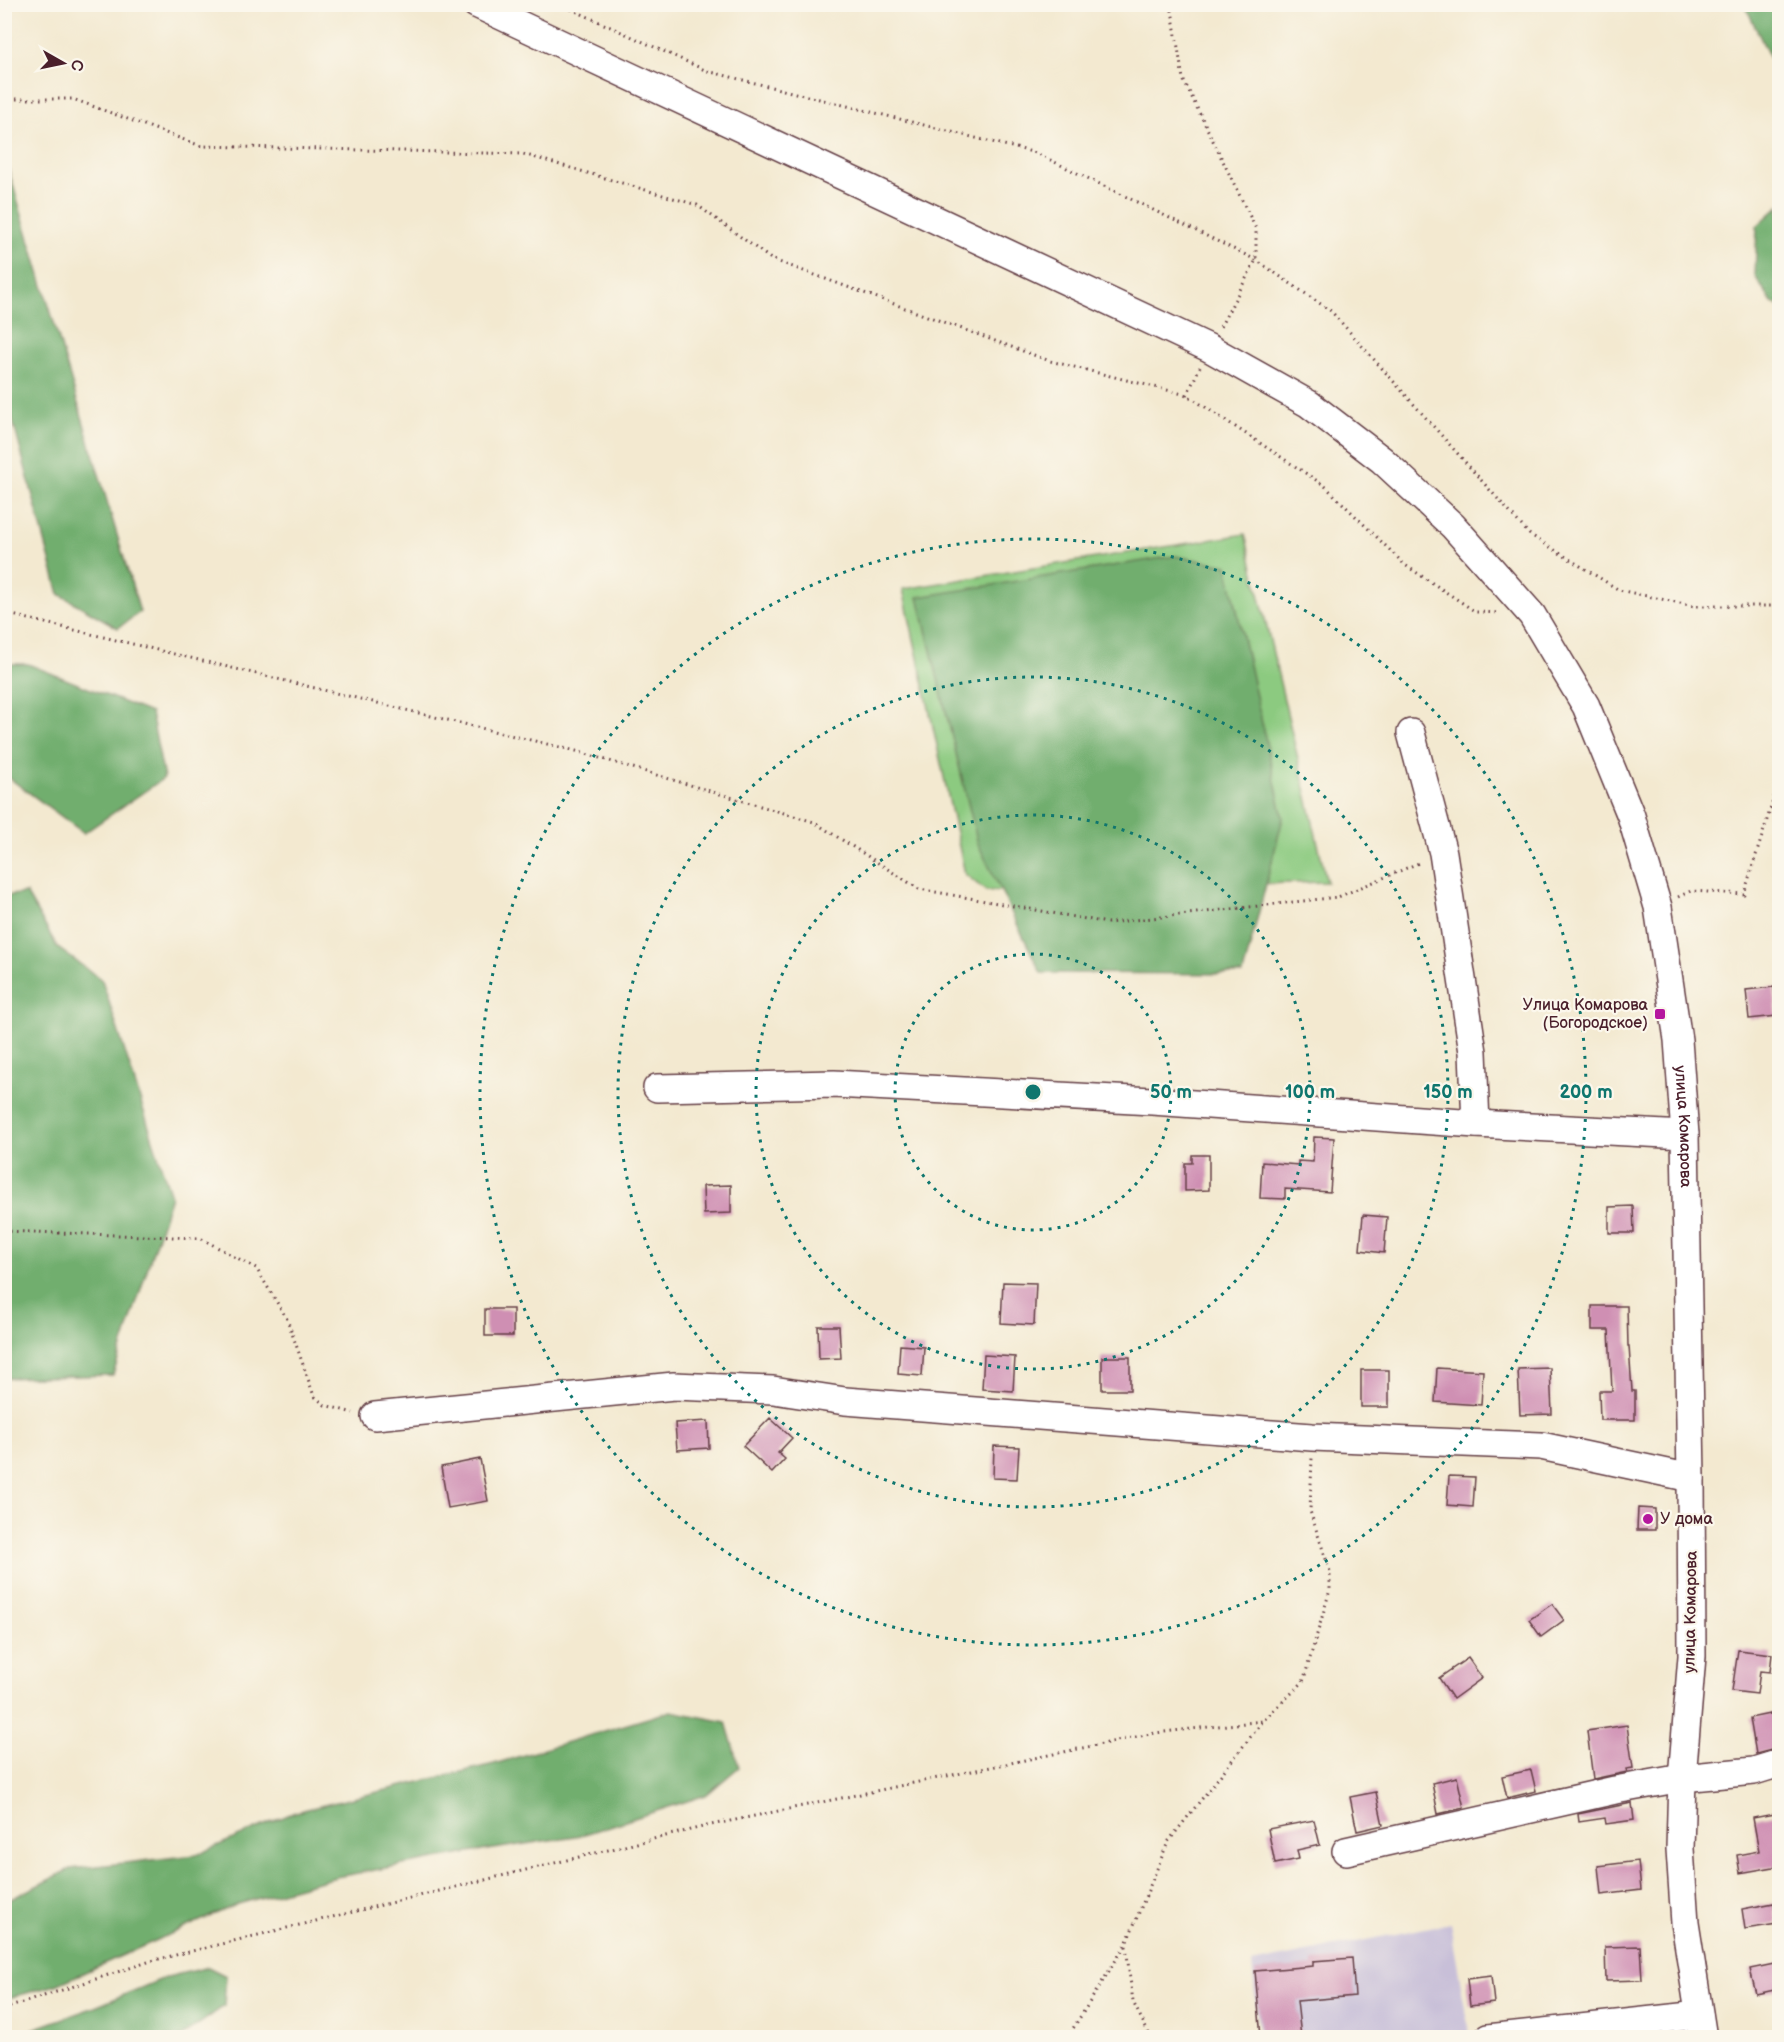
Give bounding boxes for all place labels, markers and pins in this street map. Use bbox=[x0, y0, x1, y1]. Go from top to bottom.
place label: Улица Комарова (Богородское) bbox=[1522, 996, 1649, 1033]
marker: Улица Комарова (Богородское) bbox=[1653, 1007, 1667, 1021]
centre of rings bbox=[1023, 1082, 1043, 1102]
place label: У дома bbox=[1660, 1510, 1713, 1529]
marker: У дома bbox=[1641, 1512, 1655, 1526]

